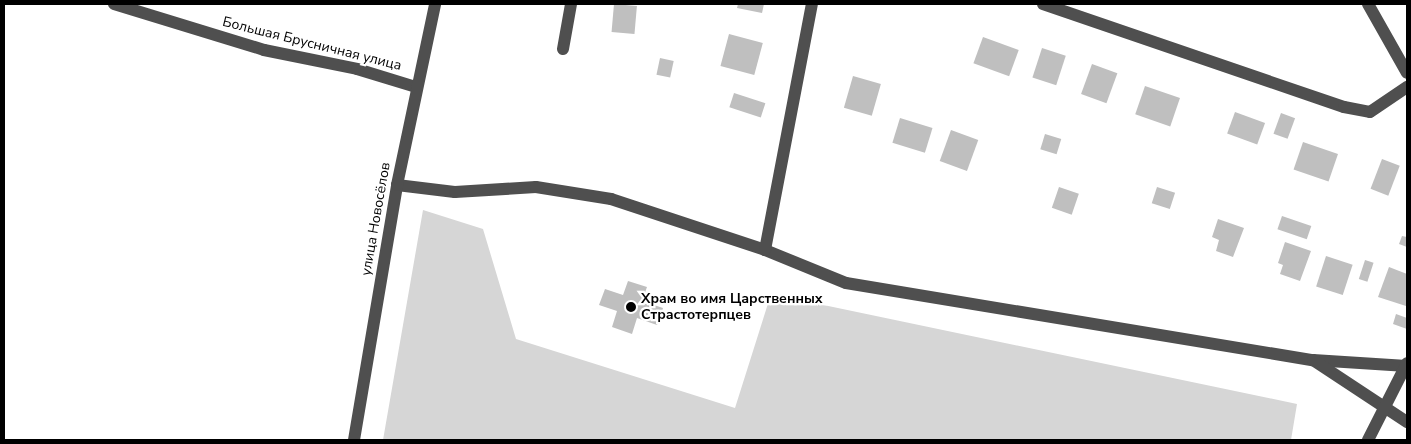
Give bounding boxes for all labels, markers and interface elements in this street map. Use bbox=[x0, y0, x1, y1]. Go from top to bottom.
street label: Большая Брусничная улица bbox=[221, 14, 403, 74]
street label: улица Новосёлов bbox=[358, 161, 394, 277]
place label: Храм во имя Царственных Страстотерпцев bbox=[641, 291, 823, 324]
marker: Храм во имя Царственных Страстотерпцев bbox=[625, 301, 637, 313]

